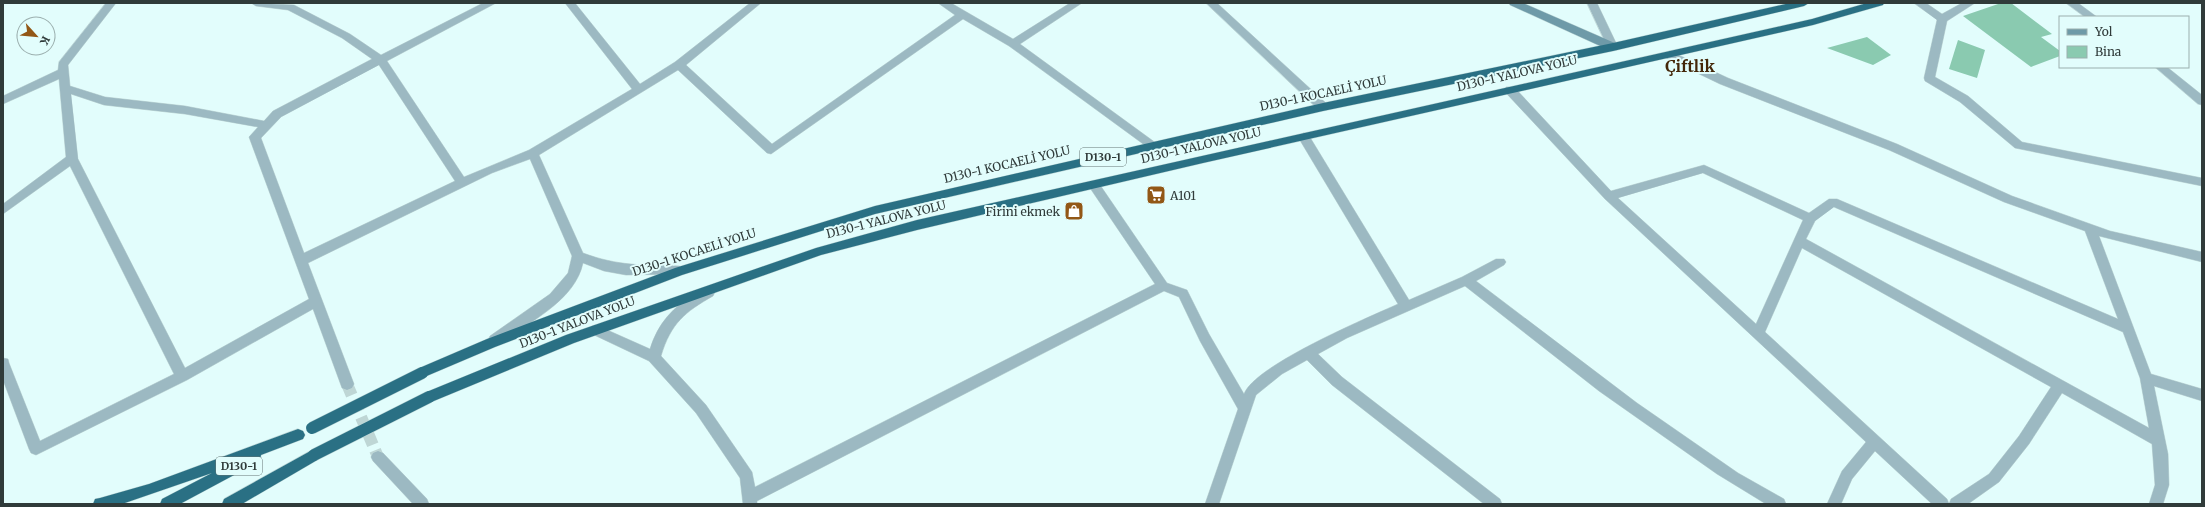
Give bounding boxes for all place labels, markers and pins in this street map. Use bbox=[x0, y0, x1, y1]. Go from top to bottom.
supermarket icon: A101 bbox=[1145, 184, 1167, 206]
place label: A101 bbox=[1169, 188, 1197, 203]
shop icon: Firini ekmek bbox=[1063, 200, 1085, 222]
place label: Firini ekmek bbox=[985, 204, 1060, 219]

